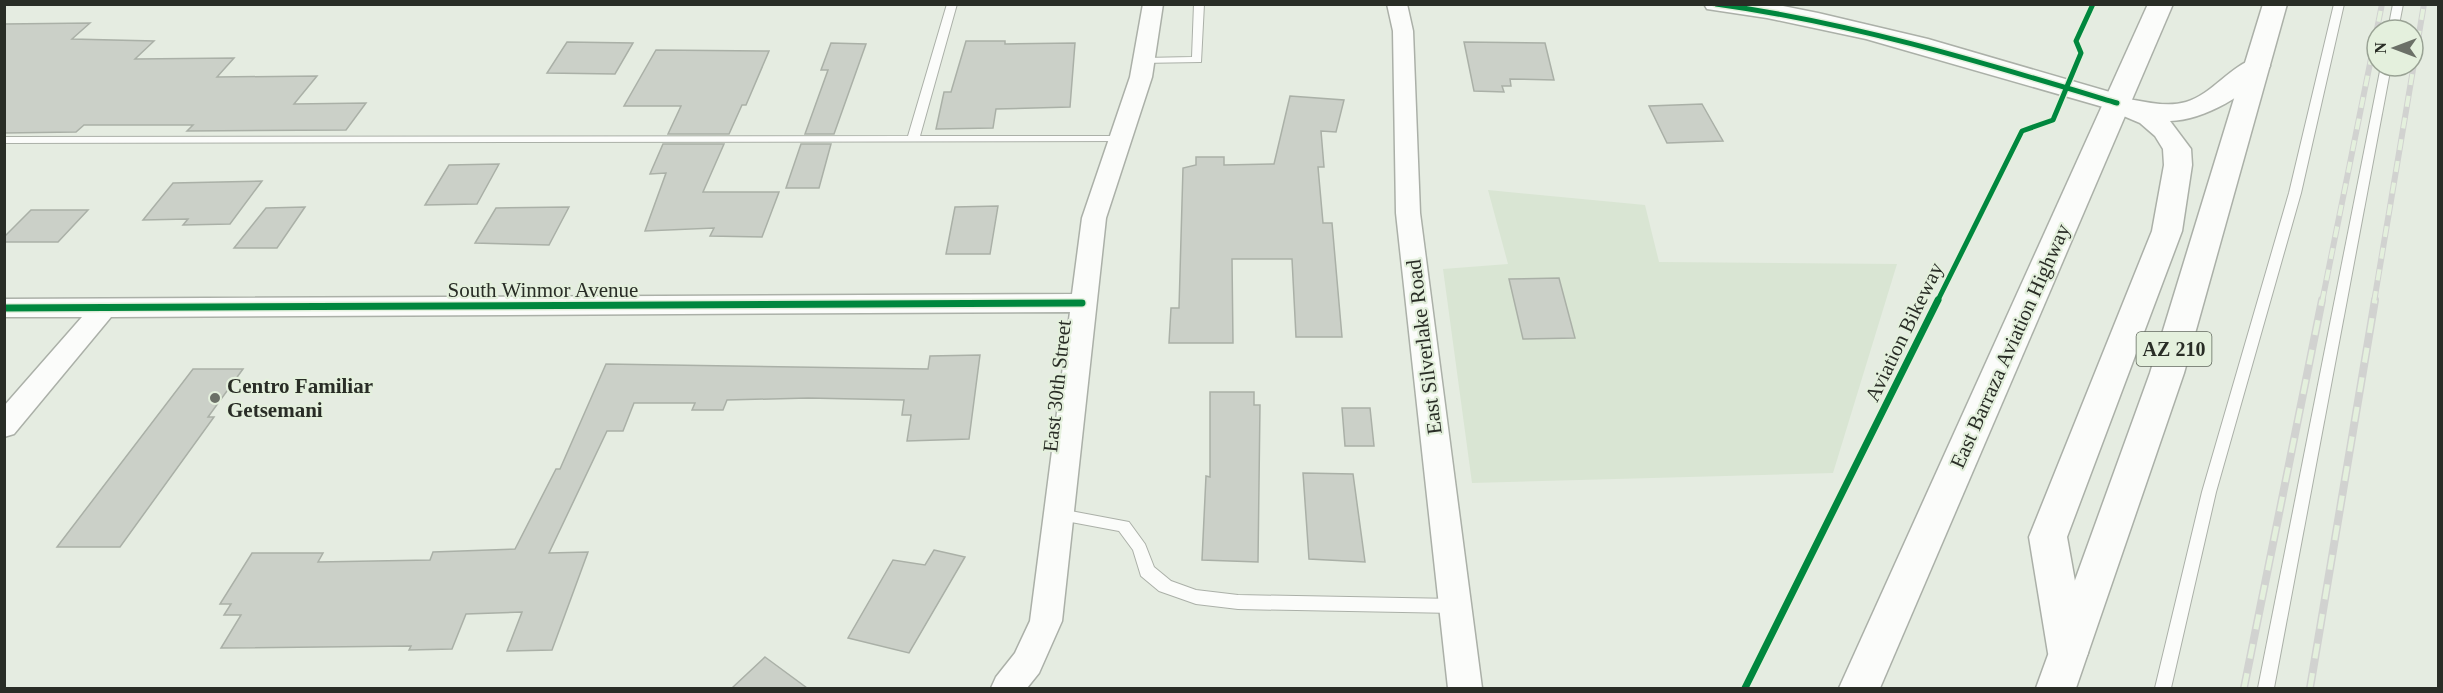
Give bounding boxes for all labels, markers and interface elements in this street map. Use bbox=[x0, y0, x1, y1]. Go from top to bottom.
north arrow bbox=[2365, 18, 2425, 78]
text: N bbox=[2372, 42, 2389, 54]
street label: East Barraza Aviation Highway bbox=[1945, 220, 2075, 472]
street label: East Silverlake Road bbox=[1401, 258, 1447, 436]
street label: Aviation Bikeway bbox=[1860, 258, 1948, 405]
street label: South Winmor Avenue bbox=[448, 278, 638, 302]
street label: East 30th Street bbox=[1038, 318, 1076, 453]
road number: AZ 210 bbox=[2136, 332, 2212, 366]
place label: Centro Familiar Getsemani bbox=[227, 374, 373, 422]
marker: Centro Familiar Getsemani bbox=[208, 391, 222, 405]

